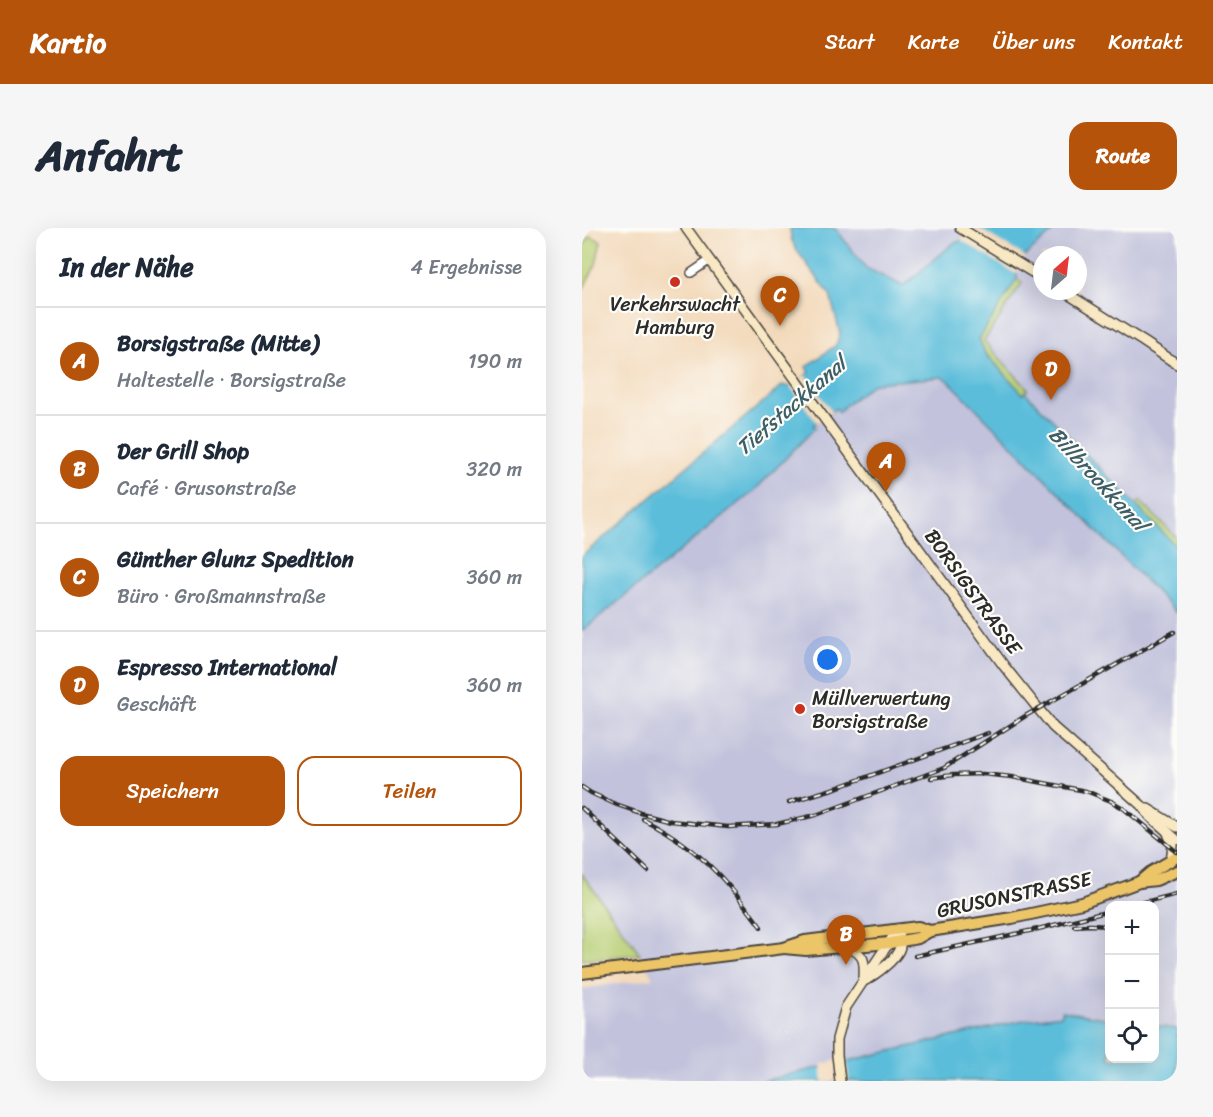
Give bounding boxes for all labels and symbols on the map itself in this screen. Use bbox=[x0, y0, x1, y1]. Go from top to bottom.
north arrow bbox=[1033, 246, 1087, 300]
marker: Verkehrswacht Hamburg bbox=[668, 275, 682, 289]
pin: C bbox=[760, 276, 800, 326]
place label: Verkehrswacht Hamburg bbox=[610, 287, 741, 345]
water label: Tiefstackkanal bbox=[727, 343, 859, 465]
pin: D bbox=[1032, 350, 1070, 400]
water label: Billbrookkanal bbox=[1039, 418, 1161, 544]
pin: A bbox=[866, 442, 906, 492]
street label: BORSIGSTRASSE bbox=[915, 521, 1032, 664]
your location bbox=[813, 645, 842, 674]
place label: Müllverwertung Borsigstraße bbox=[812, 681, 951, 739]
marker: Müllverwertung Borsigstraße bbox=[793, 702, 807, 716]
street label: GRUSONSTRASSE bbox=[933, 861, 1096, 928]
pin: B bbox=[826, 916, 866, 965]

